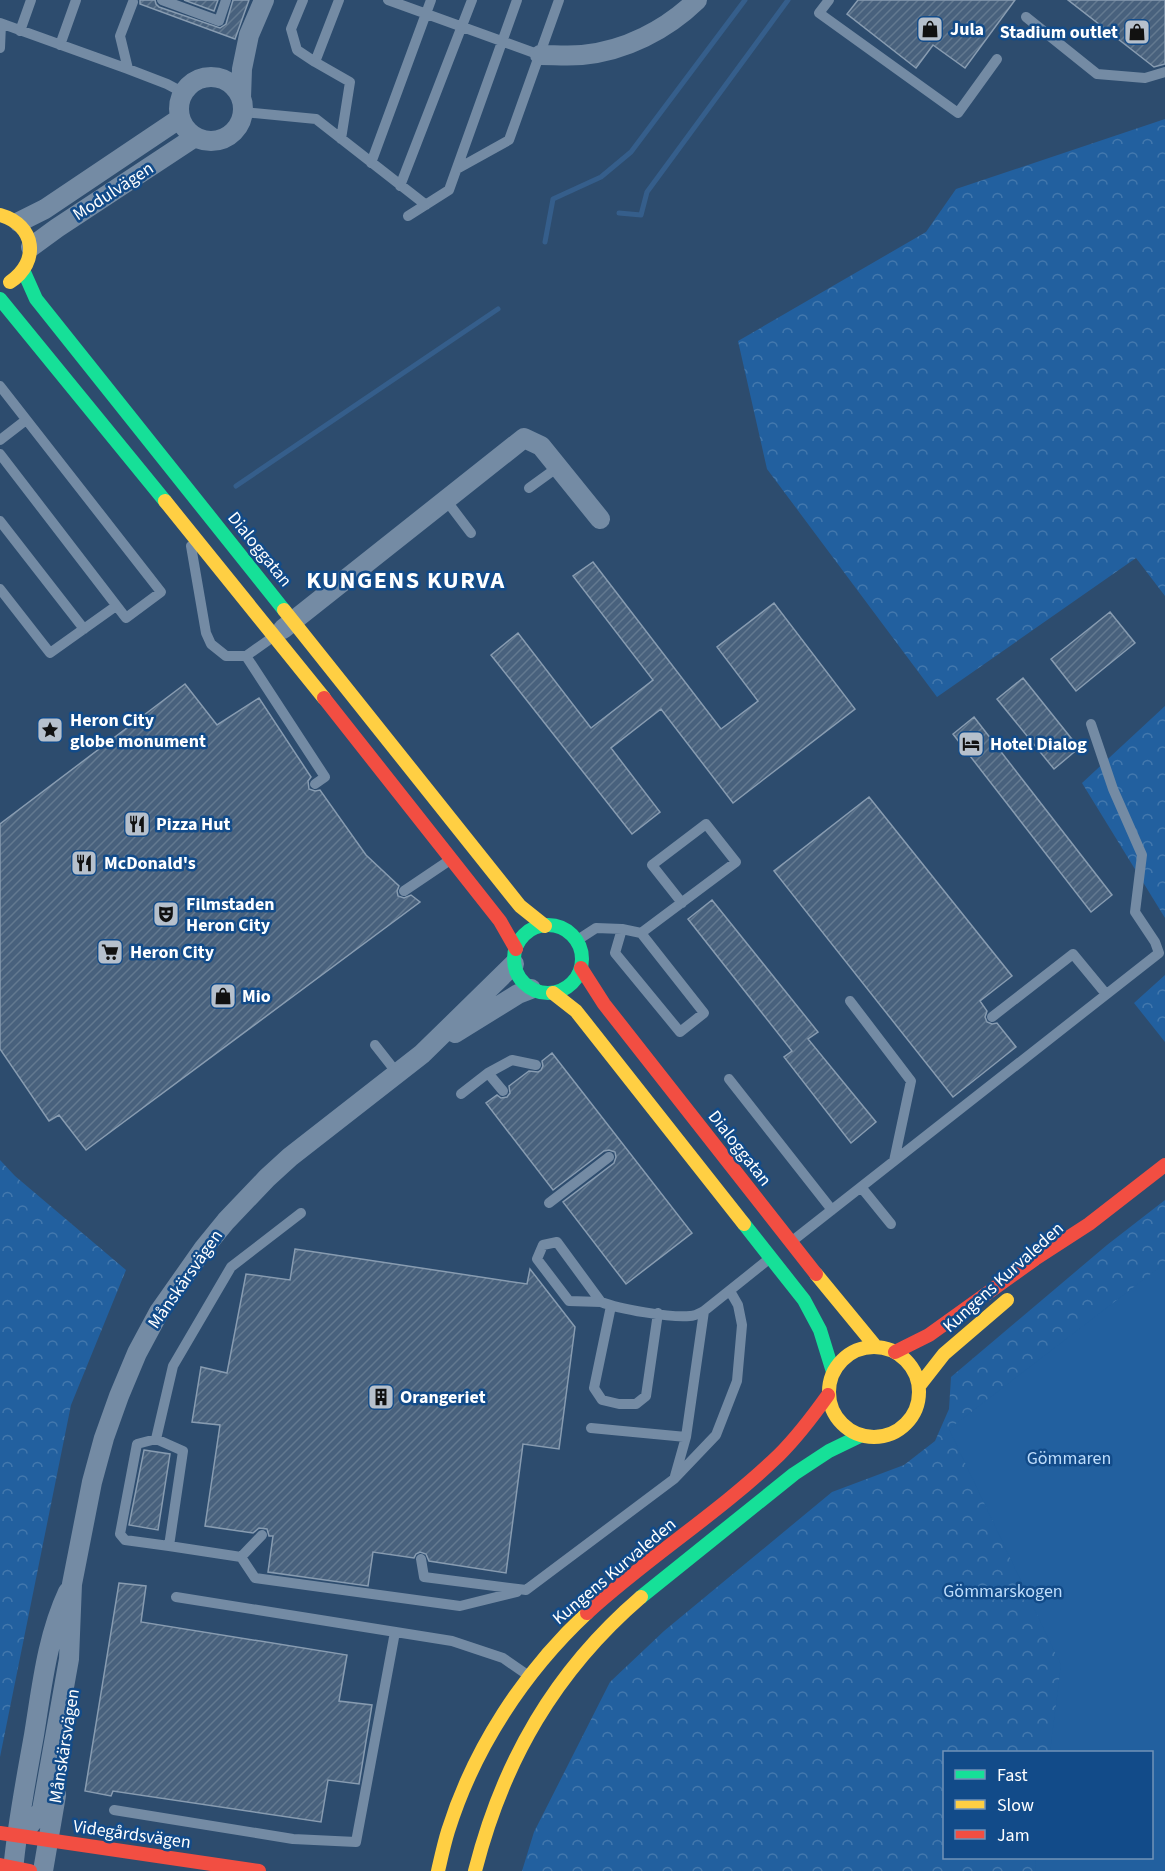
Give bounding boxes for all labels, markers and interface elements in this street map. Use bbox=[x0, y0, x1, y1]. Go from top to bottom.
shop icon: Jula bbox=[915, 14, 945, 44]
place label: Jula bbox=[950, 17, 984, 42]
shop icon: Stadium outlet bbox=[1122, 17, 1152, 47]
place label: Stadium outlet bbox=[1000, 20, 1118, 45]
street label: Modulvägen bbox=[68, 156, 159, 227]
street label: Dialoggatan bbox=[222, 506, 298, 592]
district label: KUNGENS KURVA bbox=[306, 563, 506, 598]
place label: Heron City globe monument bbox=[70, 708, 206, 754]
place icon: Heron City globe monument bbox=[35, 715, 65, 745]
hotel icon: Hotel Dialog bbox=[956, 729, 986, 759]
place label: Hotel Dialog bbox=[990, 732, 1087, 757]
restaurant icon: Pizza Hut bbox=[122, 809, 152, 839]
place label: Pizza Hut bbox=[156, 812, 230, 837]
restaurant icon: McDonald's bbox=[69, 848, 99, 878]
place label: McDonald's bbox=[104, 851, 196, 876]
place label: Filmstaden Heron City bbox=[186, 892, 275, 938]
theatre icon: Filmstaden Heron City bbox=[151, 899, 181, 929]
supermarket icon: Heron City bbox=[95, 937, 125, 967]
place label: Heron City bbox=[130, 940, 215, 965]
shop icon: Mio bbox=[208, 981, 238, 1011]
place label: Mio bbox=[242, 984, 271, 1009]
street label: Dialoggatan bbox=[702, 1105, 777, 1192]
street label: Kungens Kurvaleden bbox=[938, 1216, 1069, 1338]
street label: Månskärsvägen bbox=[142, 1225, 229, 1334]
building icon: Orangeriet bbox=[366, 1382, 396, 1412]
place label: Orangeriet bbox=[400, 1385, 486, 1410]
park label: Gömmaren bbox=[1027, 1446, 1111, 1471]
street label: Kungens Kurvaleden bbox=[547, 1512, 682, 1631]
park label: Gömmarskogen bbox=[943, 1579, 1063, 1604]
street label: Månskärsvägen bbox=[43, 1687, 86, 1805]
legend bbox=[943, 1751, 1153, 1859]
text: Fast bbox=[997, 1763, 1028, 1788]
text: Slow bbox=[997, 1793, 1034, 1818]
street label: Videgårdsvägen bbox=[71, 1814, 192, 1855]
text: Jam bbox=[997, 1823, 1030, 1848]

